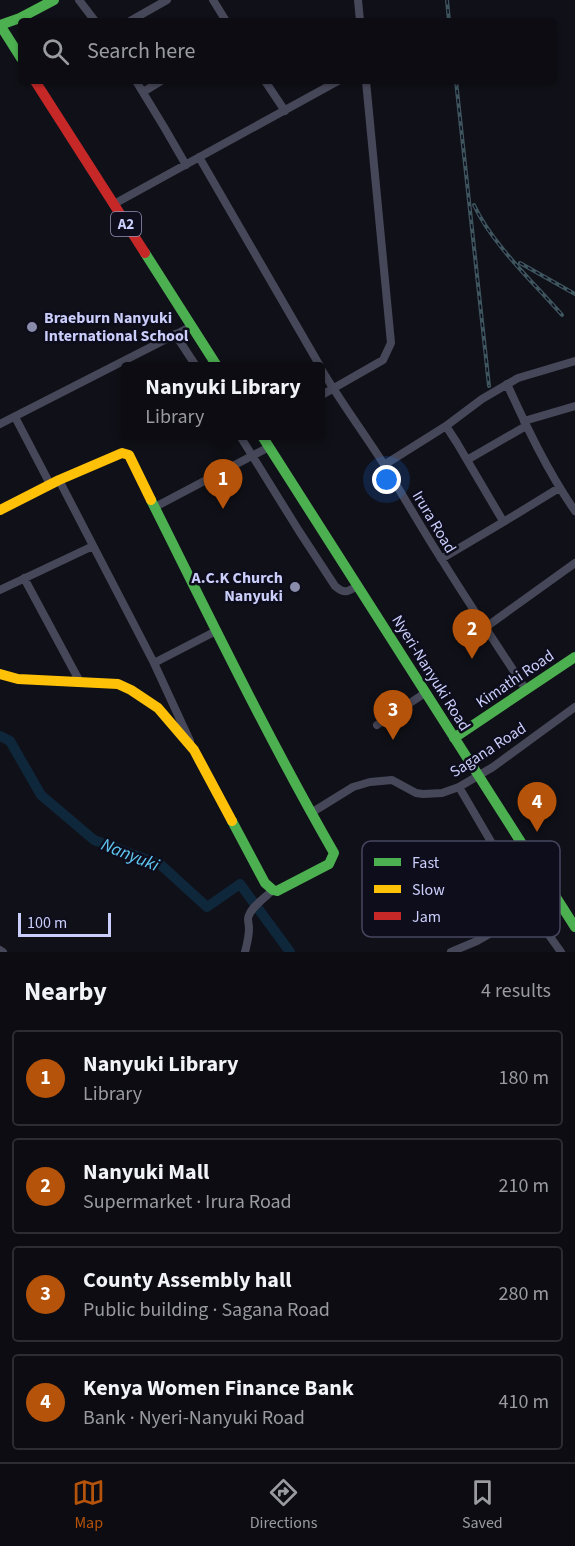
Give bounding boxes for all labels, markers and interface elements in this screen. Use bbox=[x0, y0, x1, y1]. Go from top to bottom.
search box bbox=[18, 18, 557, 84]
icon: search bbox=[39, 35, 72, 68]
text: Search here bbox=[87, 35, 195, 67]
road number: A2 bbox=[111, 212, 141, 236]
place label: Braeburn Nanyuki International School bbox=[44, 307, 189, 347]
marker: Braeburn Nanyuki International School bbox=[25, 320, 39, 334]
popup bbox=[121, 362, 325, 440]
text: Nanyuki Library bbox=[145, 371, 301, 403]
text: Library bbox=[145, 403, 204, 431]
pin: 1 bbox=[204, 460, 242, 509]
your location bbox=[372, 465, 401, 494]
street label: Irura Road bbox=[407, 487, 461, 557]
place label: A.C.K Church Nanyuki bbox=[191, 567, 283, 607]
marker: A.C.K Church Nanyuki bbox=[288, 580, 302, 594]
pin: 2 bbox=[452, 610, 492, 659]
street label: Nyeri-Nanyuki Road bbox=[386, 611, 476, 735]
street label: Kimathi Road bbox=[472, 645, 558, 713]
pin: 3 bbox=[374, 690, 412, 740]
street label: Sagana Road bbox=[446, 717, 530, 783]
pin: 4 bbox=[518, 782, 556, 832]
water label: Nanyuki bbox=[97, 832, 163, 878]
legend bbox=[362, 841, 560, 937]
text: Fast bbox=[412, 852, 440, 874]
text: Slow bbox=[412, 879, 445, 901]
text: Jam bbox=[412, 906, 441, 928]
scale bar bbox=[18, 910, 111, 938]
text: 100 m bbox=[27, 912, 67, 934]
text: Nearby bbox=[24, 973, 107, 1010]
text: 4 results bbox=[481, 977, 551, 1005]
text: Nanyuki Library bbox=[83, 1048, 238, 1080]
text: 1 bbox=[40, 1064, 51, 1092]
text: 180 m bbox=[499, 1064, 549, 1092]
text: Library bbox=[83, 1080, 142, 1108]
text: Nanyuki Mall bbox=[83, 1156, 209, 1188]
text: 2 bbox=[40, 1172, 51, 1200]
text: 210 m bbox=[499, 1172, 549, 1200]
text: Supermarket · Irura Road bbox=[83, 1188, 292, 1216]
text: County Assembly hall bbox=[83, 1264, 292, 1296]
text: 3 bbox=[40, 1280, 51, 1308]
text: 280 m bbox=[499, 1280, 549, 1308]
text: Public building · Sagana Road bbox=[83, 1296, 330, 1324]
text: Kenya Women Finance Bank bbox=[83, 1372, 354, 1404]
text: 4 bbox=[40, 1388, 51, 1416]
text: 410 m bbox=[499, 1388, 549, 1416]
text: Bank · Nyeri-Nanyuki Road bbox=[83, 1404, 305, 1432]
tab: Map bbox=[72, 1476, 105, 1534]
tab: Directions bbox=[250, 1476, 317, 1534]
tab: Saved bbox=[462, 1476, 503, 1534]

